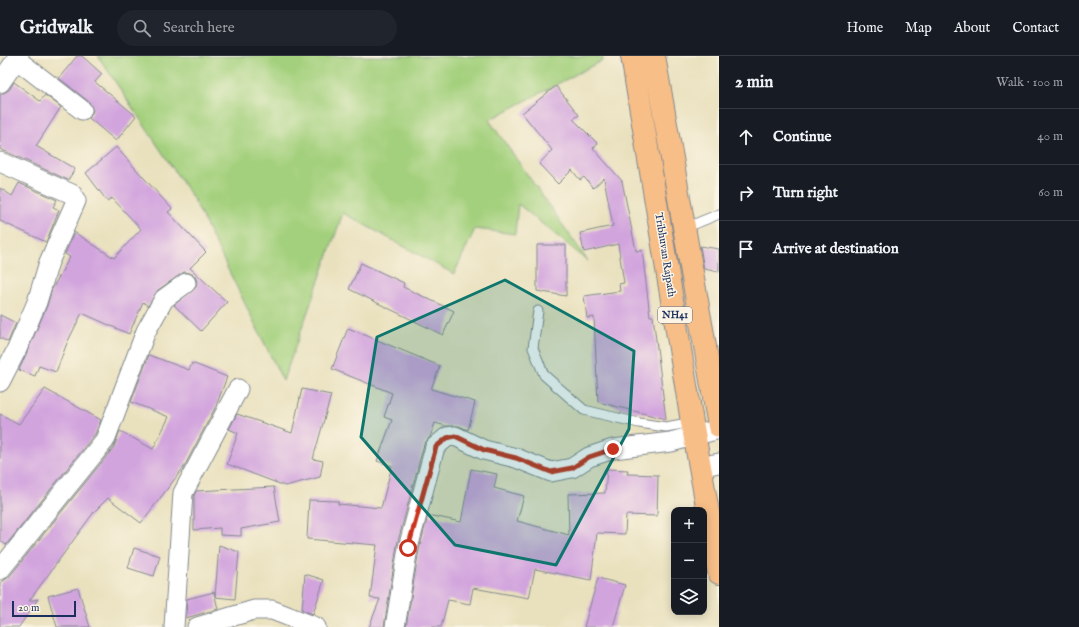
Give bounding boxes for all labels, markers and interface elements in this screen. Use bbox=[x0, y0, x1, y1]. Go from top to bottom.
search box bbox=[117, 10, 397, 46]
text: Gridwalk bbox=[20, 16, 93, 40]
icon: search bbox=[131, 17, 153, 39]
text: Search here bbox=[163, 18, 235, 37]
text: Home bbox=[847, 19, 883, 37]
text: Map bbox=[905, 19, 932, 37]
text: About bbox=[954, 19, 990, 37]
text: Contact bbox=[1012, 19, 1059, 37]
text: 2 min bbox=[735, 72, 773, 93]
text: Walk · 100 m bbox=[996, 74, 1063, 91]
icon: ahead bbox=[735, 126, 757, 148]
text: Continue bbox=[773, 127, 831, 146]
text: 40 m bbox=[1037, 128, 1063, 145]
icon: right bbox=[735, 182, 757, 204]
text: Turn right bbox=[773, 183, 838, 202]
text: 60 m bbox=[1038, 184, 1063, 201]
street label: Tribhuvan Rajpath bbox=[651, 212, 679, 298]
icon: arrive bbox=[735, 238, 757, 260]
text: Arrive at destination bbox=[773, 239, 899, 258]
road number: NH41 bbox=[658, 307, 692, 323]
route end bbox=[604, 440, 622, 458]
map controls bbox=[671, 507, 707, 615]
button: + bbox=[671, 507, 707, 543]
route start bbox=[399, 539, 417, 557]
button: − bbox=[671, 543, 707, 579]
button: layers bbox=[671, 579, 707, 615]
scale bar bbox=[12, 599, 76, 618]
text: 20 m bbox=[18, 601, 39, 615]

